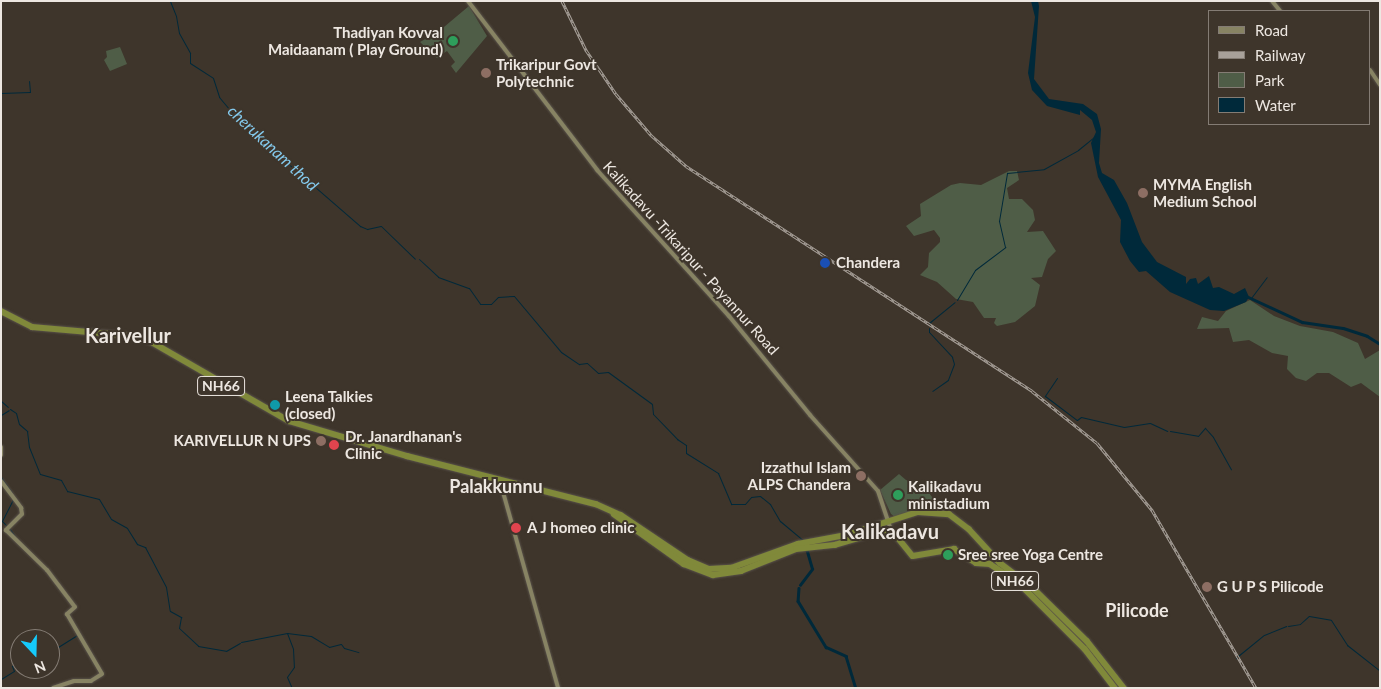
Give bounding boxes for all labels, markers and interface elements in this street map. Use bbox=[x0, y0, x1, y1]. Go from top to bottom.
legend bbox=[1208, 10, 1371, 125]
text: Road bbox=[1255, 21, 1288, 39]
place label: Thadiyan Kovval Maidaanam ( Play Ground) bbox=[268, 23, 443, 58]
marker: Thadiyan Kovval Maidaanam ( Play Ground) bbox=[447, 35, 459, 47]
text: Railway bbox=[1255, 46, 1306, 64]
place label: Trikaripur Govt Polytechnic bbox=[496, 55, 597, 90]
marker: Trikaripur Govt Polytechnic bbox=[480, 67, 492, 79]
text: Park bbox=[1255, 71, 1284, 89]
text: Water bbox=[1255, 96, 1296, 114]
water label: cherukanam thod bbox=[224, 101, 322, 195]
street label: Kalikadavu -Trikaripur - Payannur Road bbox=[599, 157, 783, 359]
place label: MYMA English Medium School bbox=[1153, 175, 1257, 210]
marker: MYMA English Medium School bbox=[1137, 187, 1149, 199]
place label: Chandera bbox=[836, 254, 900, 272]
marker: Chandera bbox=[818, 256, 832, 270]
district label: Karivellur bbox=[85, 323, 171, 347]
road number: NH66 bbox=[196, 374, 246, 398]
place label: Leena Talkies (closed) bbox=[285, 387, 373, 422]
marker: Leena Talkies (closed) bbox=[269, 399, 281, 411]
place label: Dr. Janardhanan's Clinic bbox=[345, 427, 462, 462]
place label: KARIVELLUR N UPS bbox=[174, 432, 311, 450]
marker: KARIVELLUR N UPS bbox=[315, 435, 327, 447]
marker: Dr. Janardhanan's Clinic bbox=[327, 438, 341, 452]
place label: Izzathul Islam ALPS Chandera bbox=[748, 458, 851, 493]
marker: Izzathul Islam ALPS Chandera bbox=[855, 470, 867, 482]
district label: Palakkunnu bbox=[449, 475, 543, 497]
place label: Kalikadavu ministadium bbox=[908, 477, 990, 512]
marker: Kalikadavu ministadium bbox=[892, 489, 904, 501]
place label: A J homeo clinic bbox=[527, 519, 635, 537]
district label: Kalikadavu bbox=[841, 519, 939, 543]
marker: A J homeo clinic bbox=[509, 521, 523, 535]
place label: Sree sree Yoga Centre bbox=[958, 546, 1104, 564]
marker: Sree sree Yoga Centre bbox=[942, 549, 954, 561]
road number: NH66 bbox=[990, 570, 1040, 592]
place label: G U P S Pilicode bbox=[1217, 578, 1324, 596]
marker: G U P S Pilicode bbox=[1201, 581, 1213, 593]
district label: Pilicode bbox=[1105, 599, 1169, 621]
north arrow bbox=[10, 629, 60, 679]
text: N bbox=[32, 658, 48, 677]

